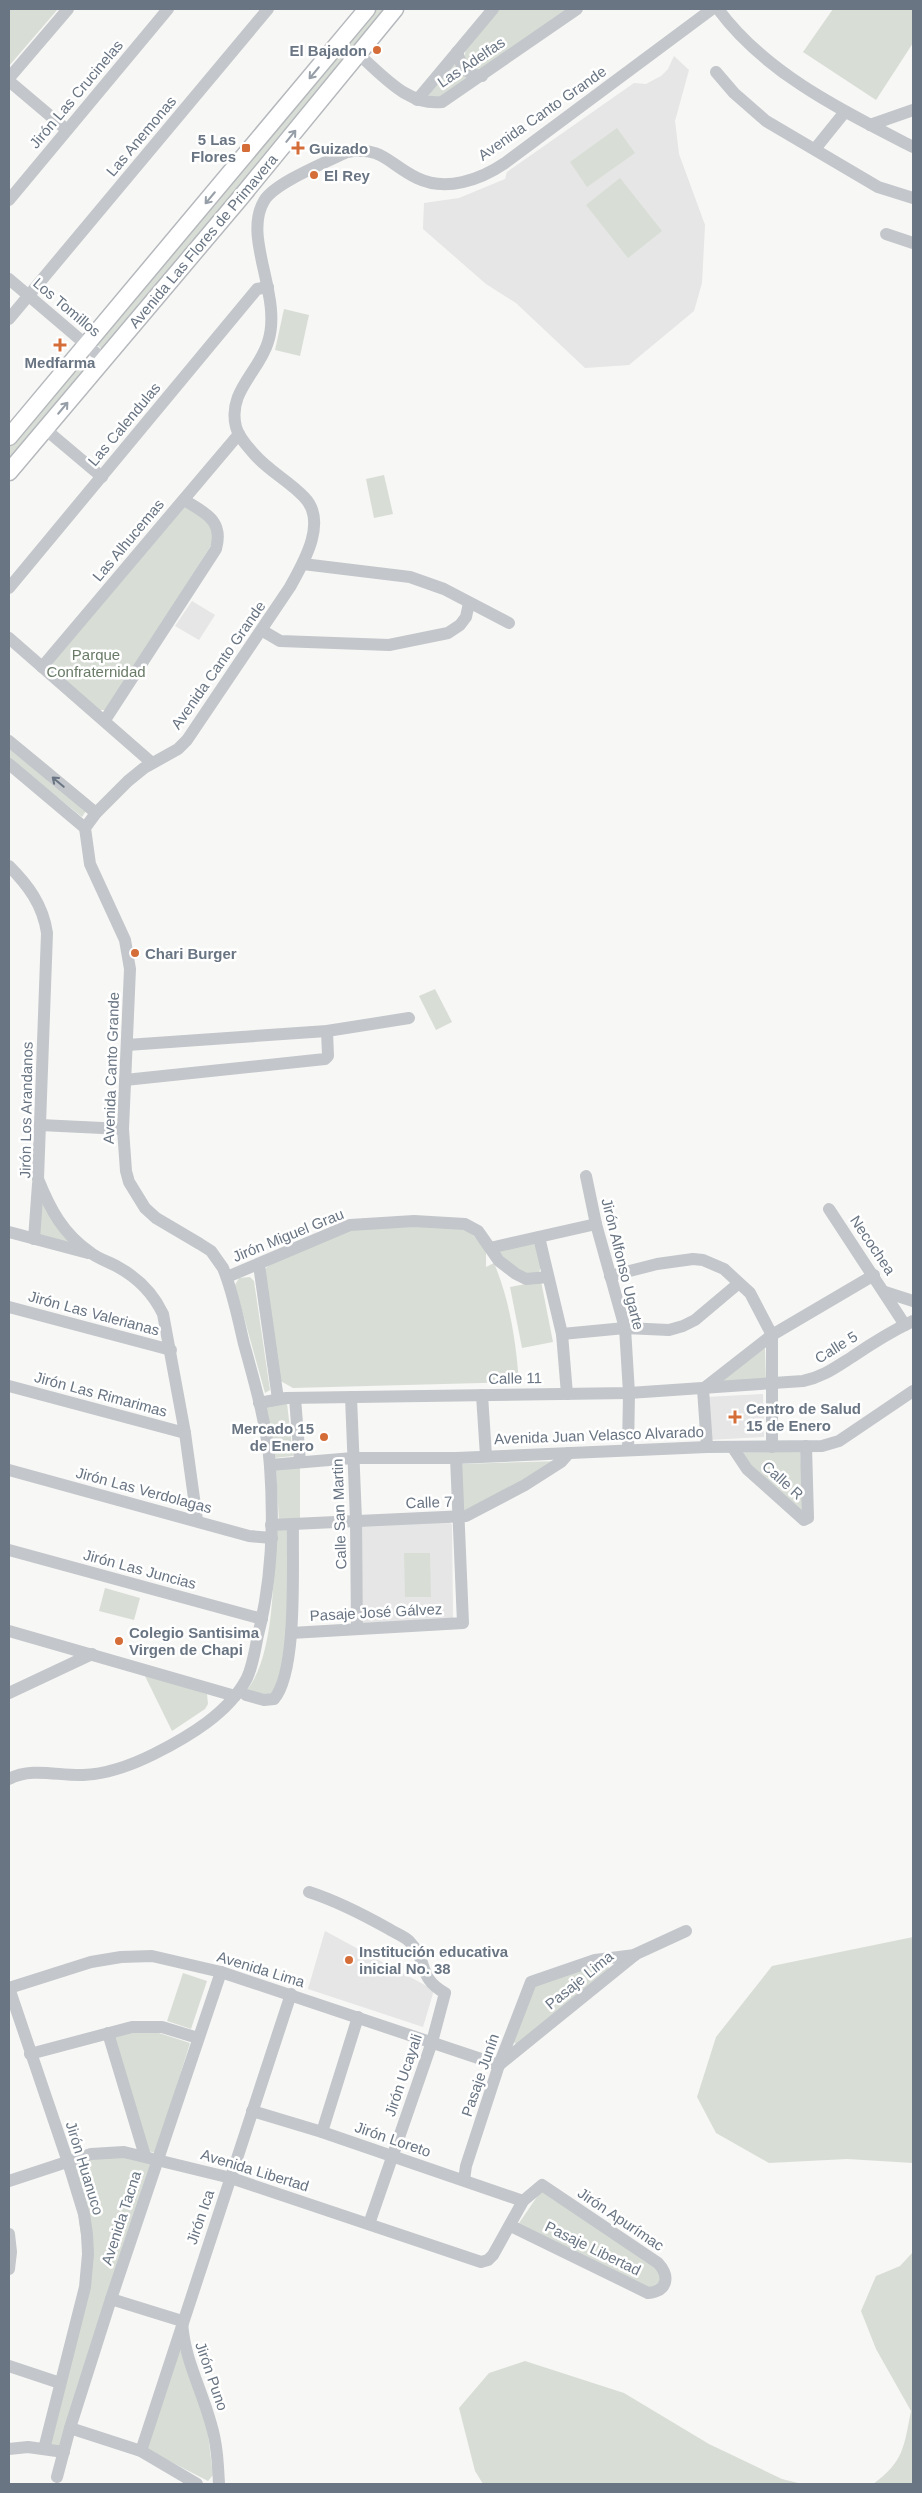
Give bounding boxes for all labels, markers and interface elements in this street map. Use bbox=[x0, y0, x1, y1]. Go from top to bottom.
street label: Las Adelfas bbox=[434, 33, 508, 91]
street label: Jirón Las Crucinelas bbox=[26, 36, 126, 152]
place label: El Bajadon bbox=[289, 42, 367, 59]
marker: El Bajadon bbox=[371, 44, 383, 56]
street label: Avenida Canto Grande bbox=[475, 62, 609, 164]
one-way arrow bbox=[308, 66, 319, 79]
street label: Las Anemonas bbox=[103, 93, 179, 179]
one-way arrow bbox=[285, 130, 296, 143]
place label: 5 Las Flores bbox=[191, 131, 236, 165]
place label: Guizado bbox=[309, 140, 368, 157]
marker: Guizado bbox=[291, 141, 305, 155]
marker: 5 Las Flores bbox=[240, 142, 252, 154]
street label: Avenida Las Flores de Primavera bbox=[125, 150, 281, 331]
place label: El Rey bbox=[324, 167, 371, 184]
marker: El Rey bbox=[308, 169, 320, 181]
one-way arrow bbox=[204, 191, 215, 204]
street label: Los Tomillos bbox=[30, 274, 104, 340]
marker: Medfarma bbox=[54, 339, 66, 351]
place label: Medfarma bbox=[25, 354, 96, 371]
street label: Las Calendulas bbox=[84, 379, 164, 469]
one-way arrow bbox=[57, 402, 68, 415]
street label: Las Alhucemas bbox=[89, 496, 167, 584]
street label: Avenida Canto Grande bbox=[167, 598, 269, 732]
park label: Parque Confraternidad bbox=[46, 646, 146, 680]
one-way arrow bbox=[52, 777, 65, 788]
place label: Chari Burger bbox=[145, 945, 237, 962]
marker: Chari Burger bbox=[129, 947, 141, 959]
street label: Avenida Canto Grande bbox=[100, 992, 122, 1144]
street label: Jirón Los Arandanos bbox=[16, 1041, 36, 1179]
street label: Jirón Alfonso Ugarte bbox=[598, 1196, 648, 1332]
street label: Jirón Miguel Grau bbox=[230, 1205, 346, 1265]
street label: Necochea bbox=[847, 1212, 899, 1278]
street label: Jirón Las Valerianas bbox=[27, 1287, 161, 1339]
street label: Calle 5 bbox=[812, 1327, 860, 1367]
street label: Jirón Las Rimarimas bbox=[33, 1368, 169, 1420]
street label: Calle 11 bbox=[488, 1369, 542, 1387]
place label: Centro de Salud 15 de Enero bbox=[746, 1400, 861, 1434]
marker: Centro de Salud 15 de Enero bbox=[728, 1410, 742, 1424]
place label: Mercado 15 de Enero bbox=[231, 1420, 314, 1454]
street label: Avenida Juan Velasco Alvarado bbox=[494, 1423, 704, 1447]
marker: Mercado 15 de Enero bbox=[318, 1431, 330, 1443]
street label: Calle R bbox=[759, 1457, 807, 1503]
street label: Calle San Martin bbox=[329, 1458, 349, 1570]
street label: Jirón Las Verdolagas bbox=[74, 1464, 214, 1516]
street label: Calle 7 bbox=[405, 1493, 453, 1511]
street label: Jirón Las Juncias bbox=[82, 1546, 198, 1592]
street label: Pasaje José Gálvez bbox=[309, 1600, 443, 1624]
place label: Colegio Santisima Virgen de Chapi bbox=[129, 1624, 260, 1658]
marker: Colegio Santisima Virgen de Chapi bbox=[113, 1635, 125, 1647]
place label: Institución educativa inicial No. 38 bbox=[359, 1943, 509, 1977]
street label: Pasaje Lima bbox=[542, 1947, 617, 2013]
street label: Avenida Lima bbox=[215, 1948, 307, 1991]
marker: Institución educativa inicial No. 38 bbox=[343, 1954, 355, 1966]
street label: Pasaje Junín bbox=[458, 2031, 502, 2119]
street label: Jirón Ucayali bbox=[381, 2032, 425, 2118]
street label: Jirón Loreto bbox=[353, 2118, 433, 2160]
street label: Jirón Huanuco bbox=[63, 2119, 107, 2217]
street label: Avenida Libertad bbox=[199, 2145, 311, 2195]
street label: Avenida Tacna bbox=[98, 2168, 144, 2267]
street label: Jirón Apurímac bbox=[575, 2184, 668, 2254]
street label: Jirón Ica bbox=[183, 2187, 217, 2247]
street label: Pasaje Libertad bbox=[542, 2218, 644, 2278]
street label: Jirón Puno bbox=[192, 2339, 232, 2413]

